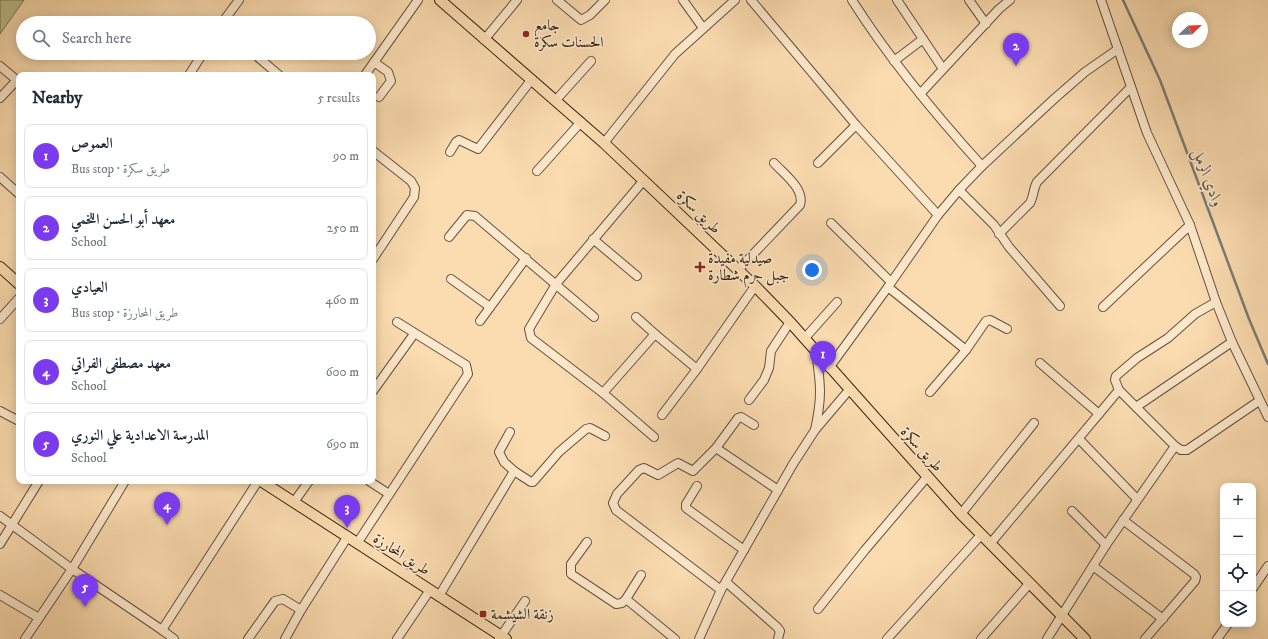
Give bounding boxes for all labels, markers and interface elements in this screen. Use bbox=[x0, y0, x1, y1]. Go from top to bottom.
north arrow bbox=[1172, 12, 1208, 48]
search box bbox=[16, 16, 376, 60]
place label: جامع الحسنات سكرة bbox=[534, 16, 603, 52]
icon: search bbox=[30, 27, 52, 49]
text: Search here bbox=[62, 29, 131, 48]
marker: جامع الحسنات سكرة bbox=[521, 29, 531, 39]
pin: 2 bbox=[1003, 33, 1029, 66]
text: Nearby bbox=[32, 87, 82, 109]
text: 5 results bbox=[318, 90, 360, 106]
text: العموص bbox=[71, 134, 113, 153]
water label: وادي الرمل bbox=[1186, 145, 1228, 210]
text: 1 bbox=[44, 148, 48, 164]
text: 90 m bbox=[333, 148, 359, 164]
text: Bus stop · طريق سكرة bbox=[71, 161, 170, 177]
street label: طريق سكرة bbox=[672, 187, 725, 238]
text: معهد أبو الحسن اللخمي bbox=[71, 210, 175, 229]
text: 2 bbox=[43, 220, 49, 236]
text: 250 m bbox=[327, 220, 359, 236]
text: School bbox=[71, 234, 107, 250]
place label: صيدلية مفيدة جبل حرم شطارة bbox=[708, 249, 789, 288]
your location bbox=[802, 260, 822, 280]
marker: صيدلية مفيدة جبل حرم شطارة bbox=[695, 262, 705, 272]
text: العيادي bbox=[71, 278, 108, 297]
text: 3 bbox=[44, 292, 48, 308]
text: 460 m bbox=[325, 292, 359, 308]
text: Bus stop · طريق المحارزة bbox=[71, 305, 178, 321]
pin: 1 bbox=[810, 341, 836, 374]
text: معهد مصطفى الفراتي bbox=[71, 354, 171, 373]
text: 4 bbox=[42, 364, 50, 380]
text: 600 m bbox=[326, 364, 359, 380]
text: School bbox=[71, 378, 107, 394]
street label: طريق سكرة bbox=[896, 423, 947, 476]
text: المدرسة الاعدادية علي النوري bbox=[71, 426, 209, 445]
text: 5 bbox=[43, 436, 49, 452]
text: 690 m bbox=[326, 436, 359, 452]
text: School bbox=[71, 450, 107, 466]
map controls bbox=[1220, 483, 1256, 627]
button: + bbox=[1220, 483, 1256, 519]
pin: 4 bbox=[154, 492, 180, 525]
pin: 3 bbox=[334, 495, 360, 528]
button: − bbox=[1220, 519, 1256, 555]
street label: طريق المحارزة bbox=[370, 529, 434, 580]
button: locate bbox=[1220, 555, 1256, 591]
pin: 5 bbox=[72, 574, 98, 607]
button: layers bbox=[1220, 591, 1256, 627]
place label: زنقة الشيشمة bbox=[491, 605, 554, 624]
marker: زنقة الشيشمة bbox=[478, 609, 488, 619]

